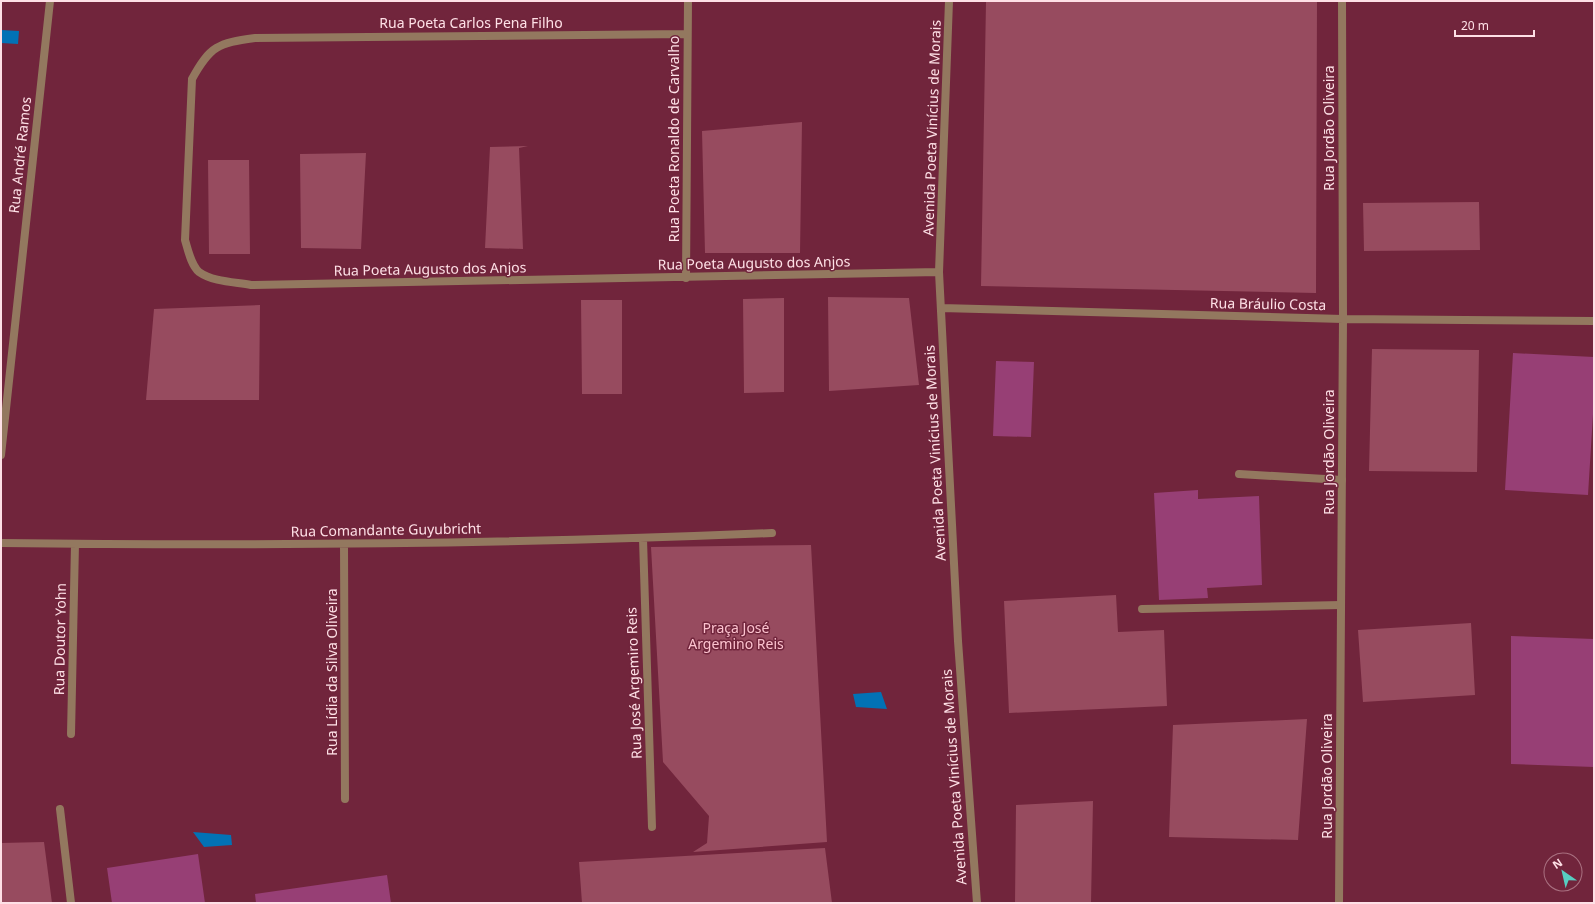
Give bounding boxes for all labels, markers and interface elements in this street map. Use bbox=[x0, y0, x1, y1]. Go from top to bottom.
scale bar bbox=[1455, 12, 1534, 38]
street label: Rua Poeta Carlos Pena Filho bbox=[379, 13, 563, 32]
text: 20 m bbox=[1461, 17, 1489, 34]
street label: Avenida Poeta Vinícius de Morais bbox=[918, 19, 945, 236]
street label: Rua Poeta Ronaldo de Carvalho bbox=[664, 36, 683, 242]
street label: Rua Jordão Oliveira bbox=[1319, 65, 1338, 191]
street label: Rua André Ramos bbox=[4, 96, 35, 214]
street label: Rua Poeta Augusto dos Anjos bbox=[657, 251, 851, 274]
street label: Rua Poeta Augusto dos Anjos bbox=[333, 257, 527, 280]
street label: Rua Bráulio Costa bbox=[1210, 293, 1326, 314]
street label: Avenida Poeta Vinícius de Morais bbox=[919, 344, 950, 562]
street label: Rua Jordão Oliveira bbox=[1319, 389, 1338, 515]
street label: Rua Comandante Guyubricht bbox=[291, 518, 481, 541]
street label: Rua Doutor Yohn bbox=[49, 583, 70, 695]
street label: Rua Lídia da Silva Oliveira bbox=[322, 588, 341, 756]
street label: Rua José Argemiro Reis bbox=[621, 607, 646, 759]
park label: Praça José Argemino Reis bbox=[688, 618, 784, 653]
street label: Avenida Poeta Vinícius de Morais bbox=[936, 668, 971, 886]
street label: Rua Jordão Oliveira bbox=[1317, 713, 1336, 839]
north arrow bbox=[1543, 852, 1583, 892]
text: N bbox=[1549, 855, 1565, 872]

